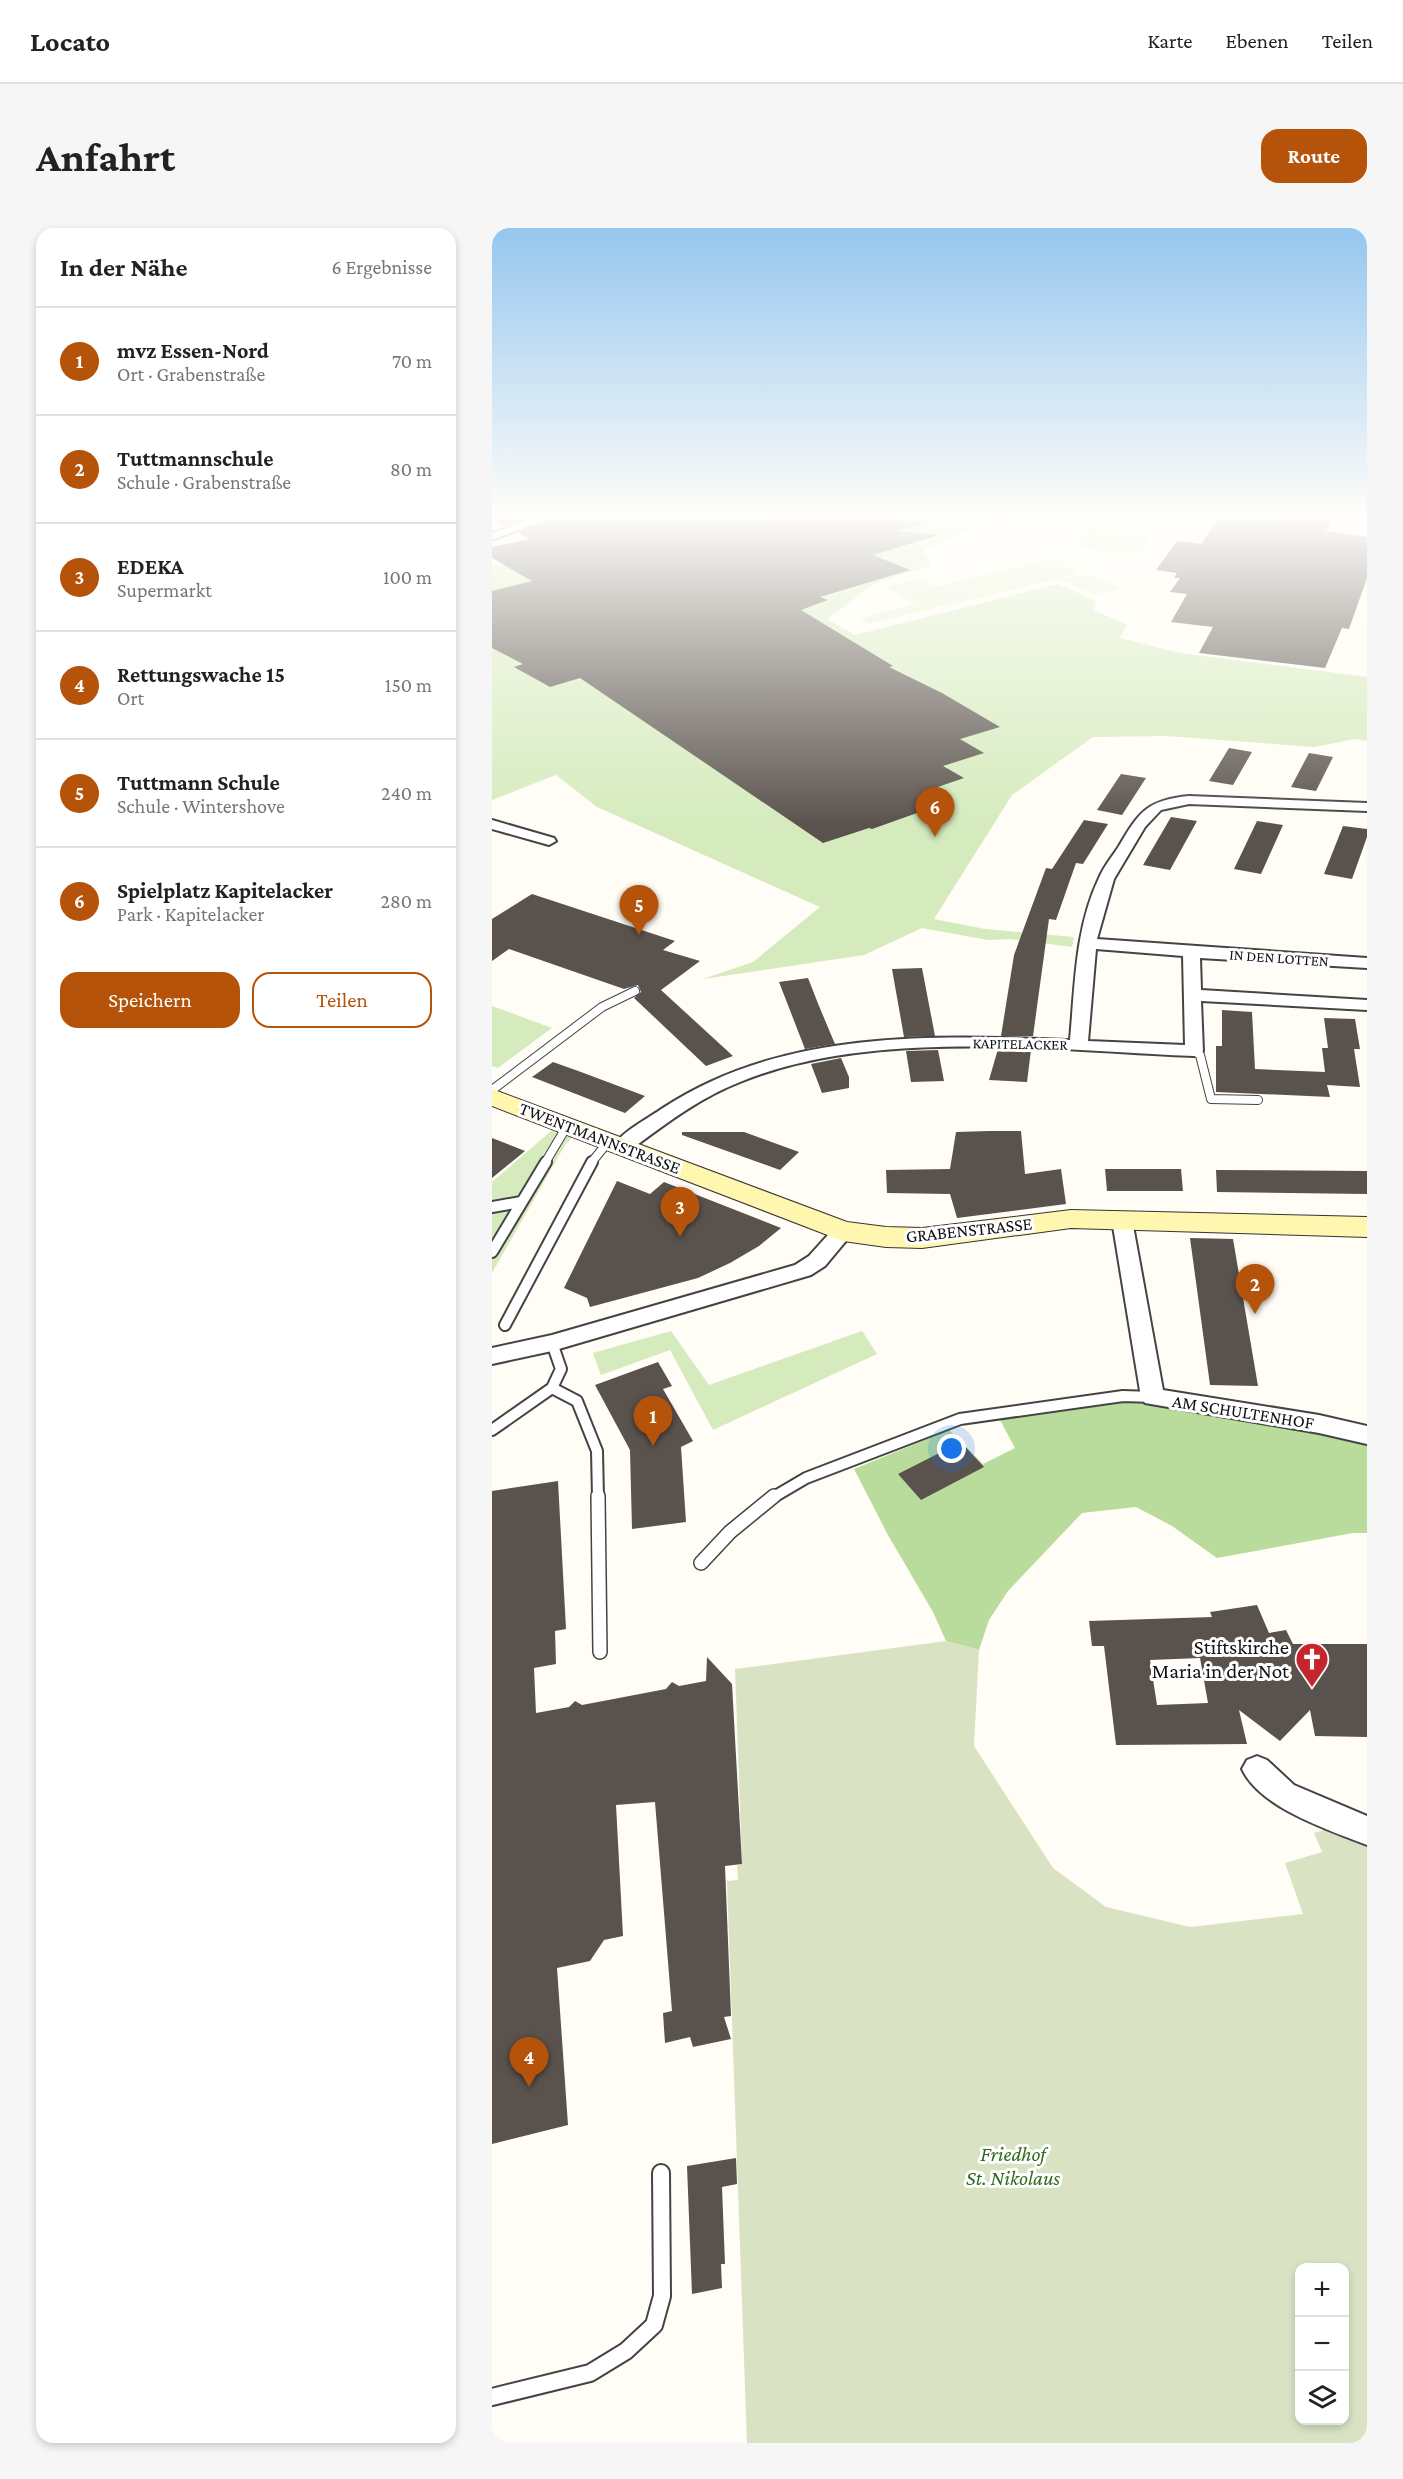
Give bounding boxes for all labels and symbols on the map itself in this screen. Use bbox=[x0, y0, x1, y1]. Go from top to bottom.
pin: 6 bbox=[916, 788, 954, 837]
pin: 5 bbox=[620, 886, 658, 935]
street label: IN DEN LOTTEN bbox=[1229, 947, 1329, 969]
street label: KAPITELACKER bbox=[972, 1035, 1068, 1053]
street label: TWENTMANNSTRASSE bbox=[517, 1098, 684, 1178]
pin: 3 bbox=[660, 1188, 699, 1237]
street label: GRABENSTRASSE bbox=[905, 1213, 1033, 1247]
pin: 2 bbox=[1236, 1264, 1275, 1314]
street label: AM SCHULTENHOF bbox=[1171, 1391, 1315, 1433]
pin: 1 bbox=[634, 1396, 672, 1446]
your location bbox=[937, 1434, 966, 1463]
place label: Stiftskirche Maria in der Not bbox=[1152, 1635, 1290, 1683]
church icon: Stiftskirche Maria in der Not bbox=[1294, 1641, 1330, 1688]
pin: 4 bbox=[510, 2038, 549, 2087]
park label: Friedhof St. Nikolaus bbox=[966, 2142, 1061, 2190]

